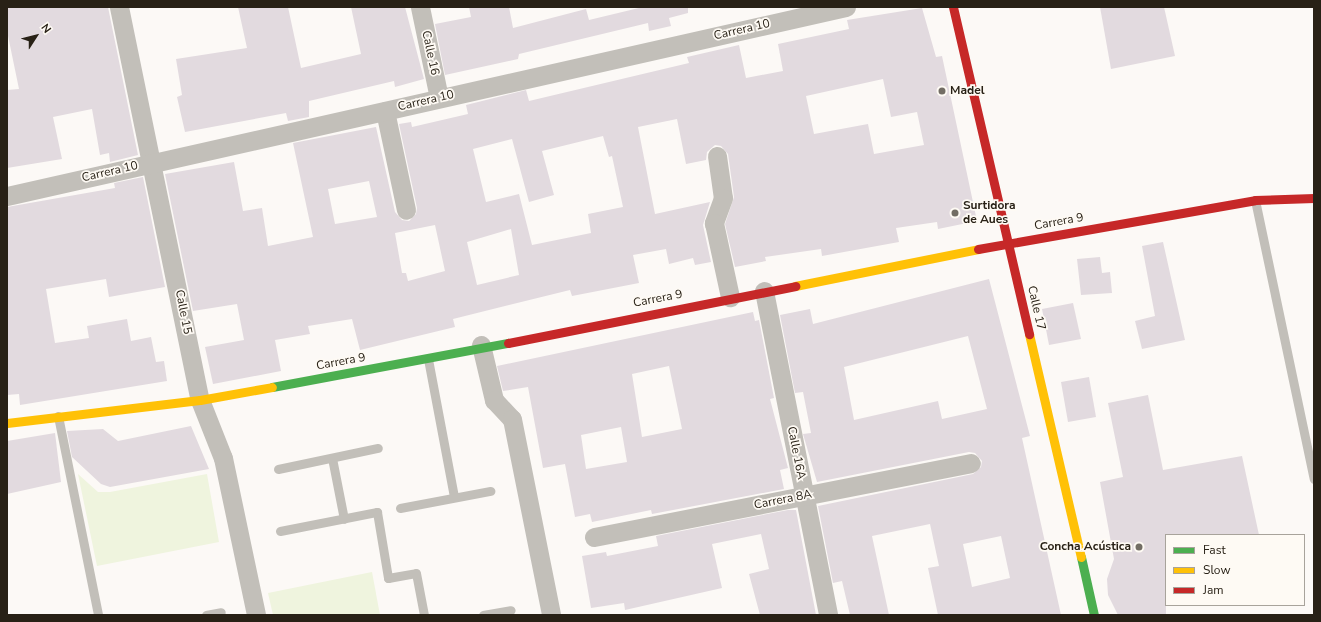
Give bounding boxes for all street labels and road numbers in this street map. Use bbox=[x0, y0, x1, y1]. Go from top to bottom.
street label: Carrera 10 bbox=[713, 17, 771, 43]
street label: Calle 16 bbox=[418, 29, 442, 77]
street label: Carrera 10 bbox=[397, 88, 455, 114]
street label: Carrera 10 bbox=[81, 159, 139, 185]
street label: Carrera 9 bbox=[1033, 211, 1085, 233]
street label: Calle 17 bbox=[1024, 284, 1048, 332]
street label: Carrera 9 bbox=[632, 287, 684, 311]
street label: Calle 15 bbox=[172, 288, 194, 336]
street label: Carrera 9 bbox=[315, 351, 367, 373]
street label: Calle 16A bbox=[784, 425, 808, 481]
street label: Carrera 8A bbox=[753, 487, 813, 513]

